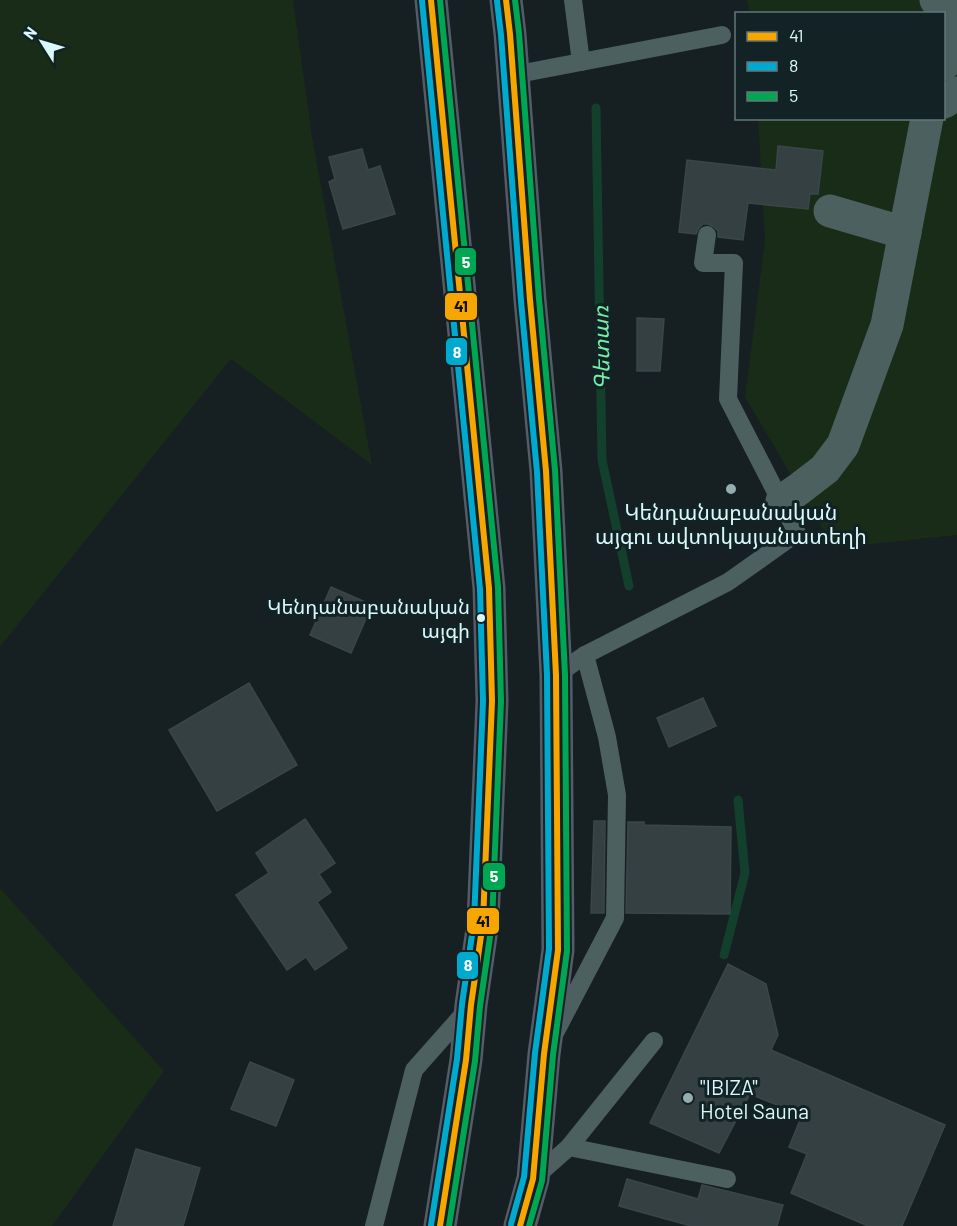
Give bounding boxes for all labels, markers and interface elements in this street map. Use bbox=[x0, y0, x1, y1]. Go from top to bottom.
north arrow bbox=[12, 12, 72, 72]
legend bbox=[735, 12, 945, 120]
text: N bbox=[19, 23, 40, 43]
text: 41 bbox=[789, 24, 804, 46]
text: 8 bbox=[789, 54, 798, 76]
text: 5 bbox=[789, 84, 798, 106]
line badge: 5 bbox=[454, 247, 477, 276]
text: 5 bbox=[462, 252, 471, 271]
line badge: 41 bbox=[444, 292, 478, 321]
text: 41 bbox=[454, 296, 468, 315]
water label: Գետառ bbox=[586, 305, 614, 390]
line badge: 8 bbox=[445, 337, 468, 366]
text: 8 bbox=[453, 342, 462, 361]
marker: Կենդանաբանական այգու ավտոկայանատեղի bbox=[724, 482, 738, 496]
place label: Կենդանաբանական այգու ավտոկայանատեղի bbox=[595, 499, 867, 549]
place label: Կենդանաբանական այգի bbox=[267, 594, 470, 643]
marker: Կենդանաբանական այգի bbox=[475, 612, 487, 624]
line badge: 5 bbox=[482, 862, 506, 891]
text: 5 bbox=[490, 866, 499, 885]
line badge: 41 bbox=[466, 907, 500, 935]
text: 41 bbox=[476, 911, 490, 930]
line badge: 8 bbox=[456, 951, 479, 980]
text: 8 bbox=[464, 955, 473, 974]
place label: "IBIZA" Hotel Sauna bbox=[700, 1074, 809, 1123]
marker: "IBIZA" Hotel Sauna bbox=[681, 1091, 695, 1105]

